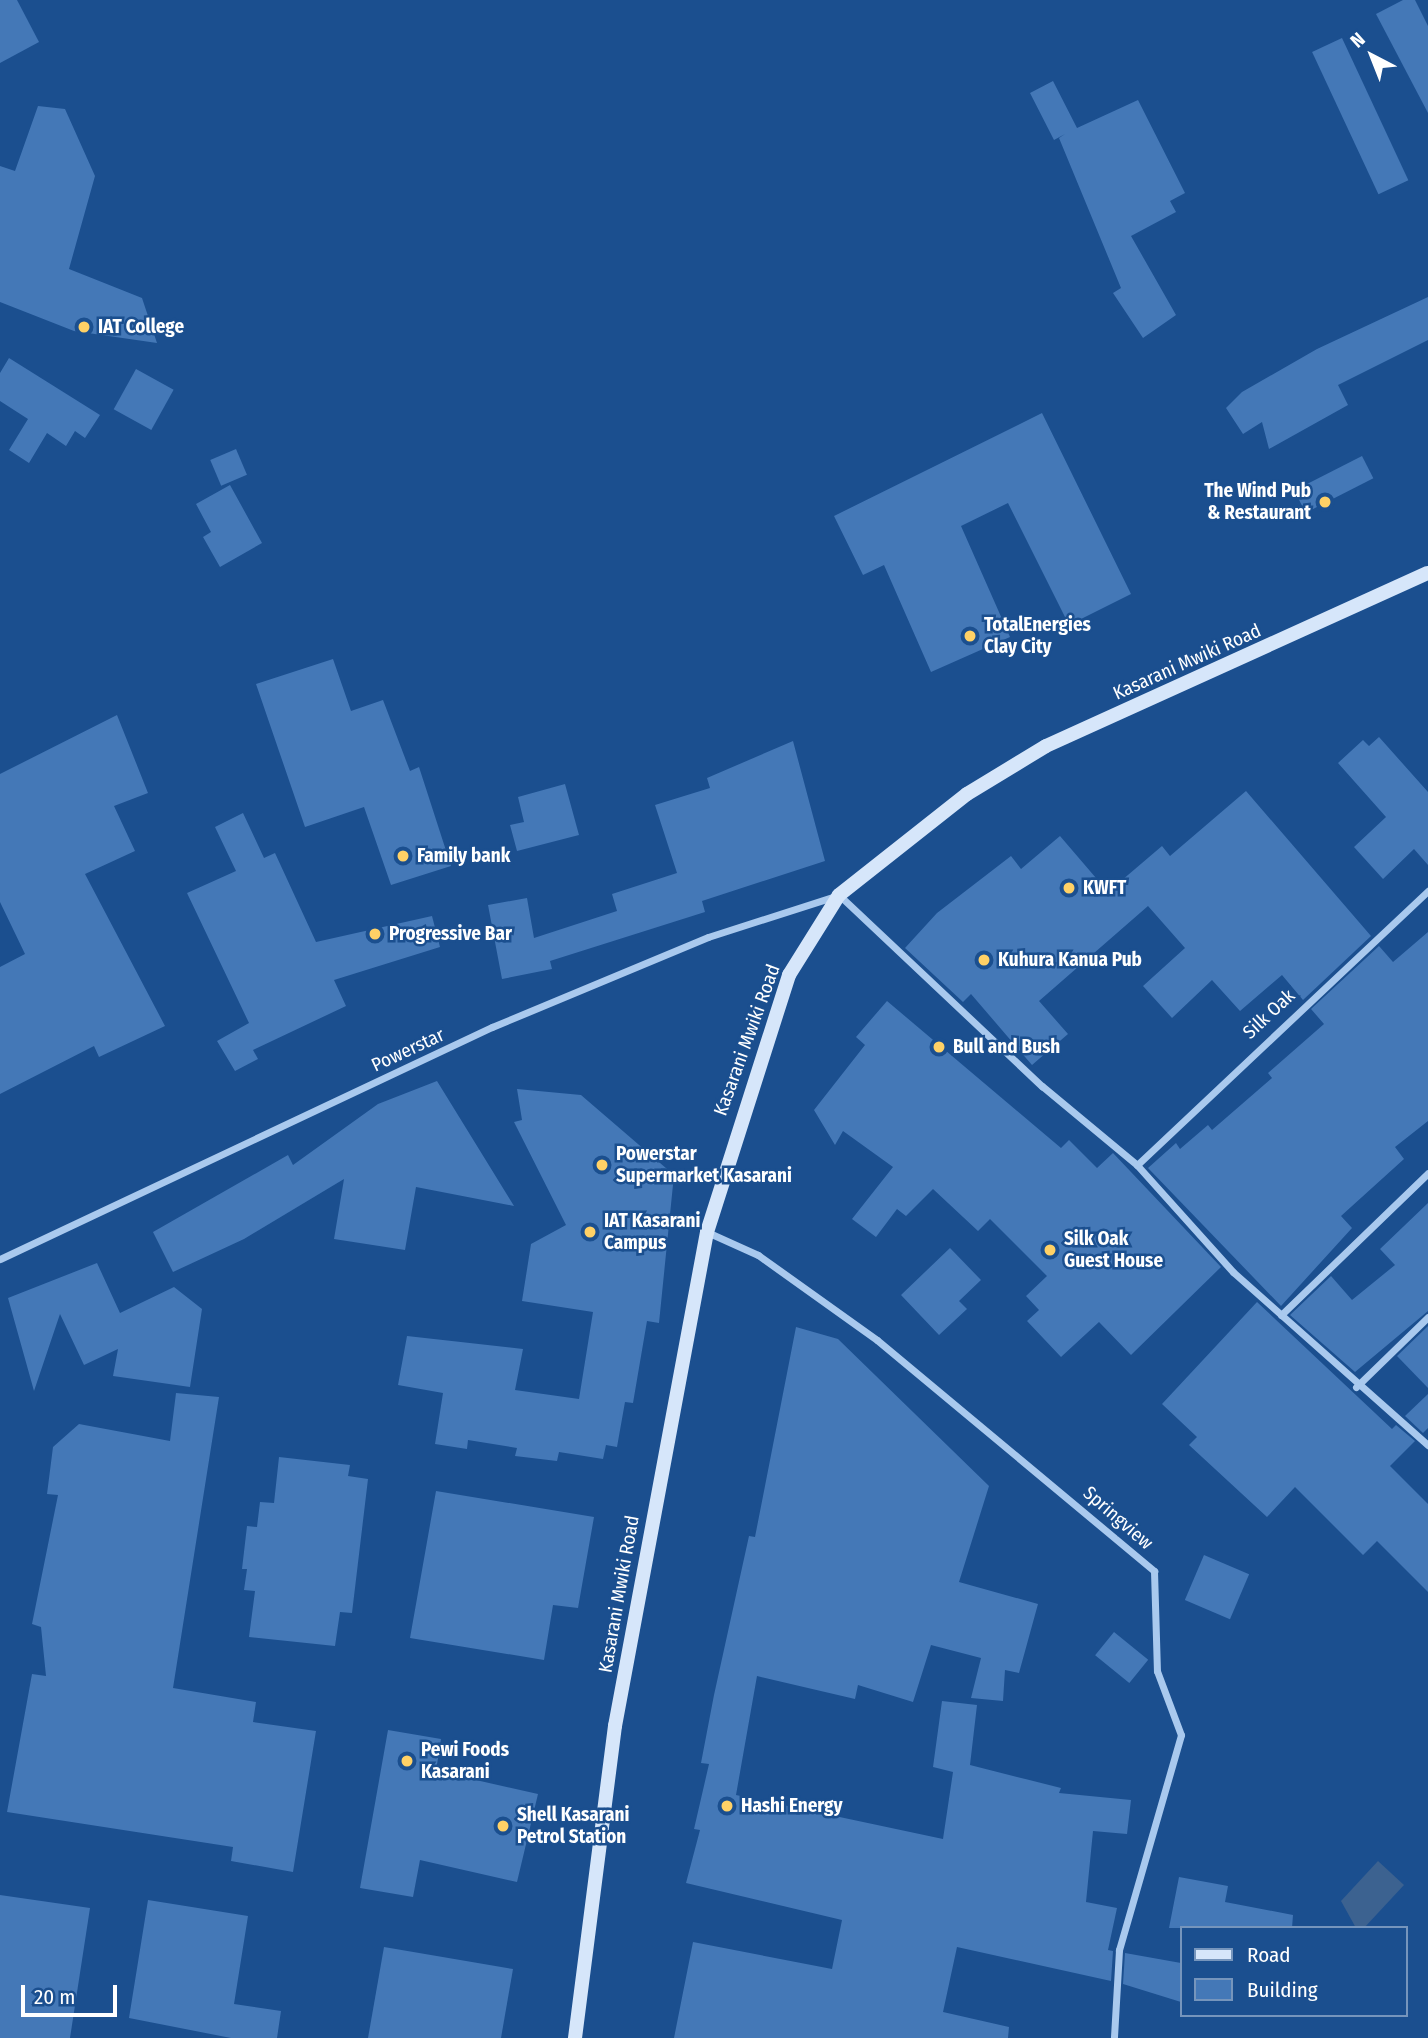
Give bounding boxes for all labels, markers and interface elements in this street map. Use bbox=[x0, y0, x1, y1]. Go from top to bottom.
north arrow bbox=[1337, 21, 1407, 91]
text: N bbox=[1346, 28, 1370, 52]
place label: IAT College bbox=[98, 316, 184, 338]
marker: IAT College bbox=[76, 319, 92, 335]
place label: The Wind Pub & Restaurant bbox=[1204, 480, 1311, 524]
marker: The Wind Pub & Restaurant bbox=[1317, 494, 1333, 510]
place label: TotalEnergies Clay City bbox=[984, 614, 1091, 658]
street label: Kasarani Mwiki Road bbox=[1110, 619, 1264, 705]
marker: TotalEnergies Clay City bbox=[962, 628, 978, 644]
place label: Family bank bbox=[417, 845, 510, 867]
marker: Family bank bbox=[395, 848, 411, 864]
place label: KWFT bbox=[1083, 877, 1126, 899]
marker: KWFT bbox=[1061, 880, 1077, 896]
place label: Progressive Bar bbox=[389, 923, 512, 945]
marker: Progressive Bar bbox=[367, 926, 383, 942]
place label: Kuhura Kanua Pub bbox=[998, 949, 1142, 971]
marker: Kuhura Kanua Pub bbox=[976, 952, 992, 968]
street label: Kasarani Mwiki Road bbox=[709, 961, 785, 1119]
street label: Silk Oak bbox=[1238, 984, 1300, 1044]
street label: Powerstar bbox=[368, 1023, 448, 1077]
place label: Bull and Bush bbox=[953, 1036, 1060, 1058]
marker: Bull and Bush bbox=[931, 1039, 947, 1055]
place label: Powerstar Supermarket Kasarani bbox=[616, 1143, 792, 1187]
marker: Powerstar Supermarket Kasarani bbox=[594, 1157, 610, 1173]
place label: IAT Kasarani Campus bbox=[604, 1210, 700, 1254]
marker: IAT Kasarani Campus bbox=[582, 1224, 598, 1240]
place label: Silk Oak Guest House bbox=[1064, 1228, 1163, 1272]
marker: Silk Oak Guest House bbox=[1042, 1242, 1058, 1258]
street label: Springview bbox=[1078, 1482, 1158, 1554]
street label: Kasarani Mwiki Road bbox=[594, 1514, 644, 1674]
place label: Pewi Foods Kasarani bbox=[421, 1739, 509, 1783]
marker: Pewi Foods Kasarani bbox=[399, 1753, 415, 1769]
place label: Hashi Energy bbox=[741, 1795, 843, 1817]
marker: Hashi Energy bbox=[719, 1798, 735, 1814]
place label: Shell Kasarani Petrol Station bbox=[517, 1804, 629, 1848]
marker: Shell Kasarani Petrol Station bbox=[495, 1818, 511, 1834]
legend bbox=[1180, 1926, 1407, 2017]
text: Road bbox=[1247, 1942, 1291, 1968]
scale bar bbox=[24, 1972, 121, 2016]
text: Building bbox=[1247, 1977, 1318, 2003]
text: 20 m bbox=[34, 1984, 75, 2010]

